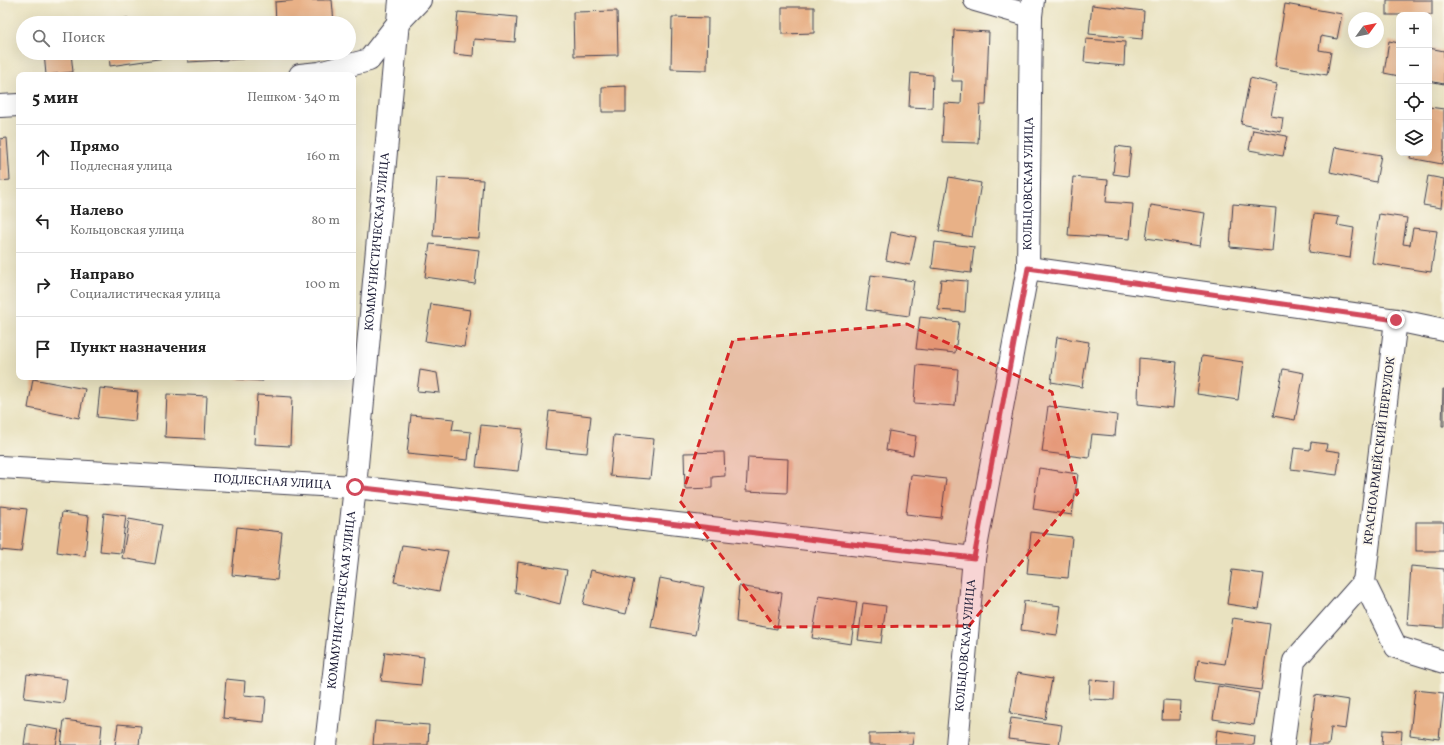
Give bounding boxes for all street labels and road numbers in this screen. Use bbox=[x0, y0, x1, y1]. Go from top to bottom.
street label: КОЛЬЦОВСКАЯ УЛИЦА bbox=[1020, 116, 1038, 251]
street label: КОММУНИСТИЧЕСКАЯ УЛИЦА bbox=[361, 151, 394, 332]
street label: КРАСНОАРМЕЙСКИЙ ПЕРЕУЛОК bbox=[1360, 356, 1399, 546]
street label: ПОДЛЕСНАЯ УЛИЦА bbox=[213, 471, 333, 494]
street label: КОММУНИСТИЧЕСКАЯ УЛИЦА bbox=[324, 509, 360, 690]
street label: КОЛЬЦОВСКАЯ УЛИЦА bbox=[952, 578, 980, 713]

